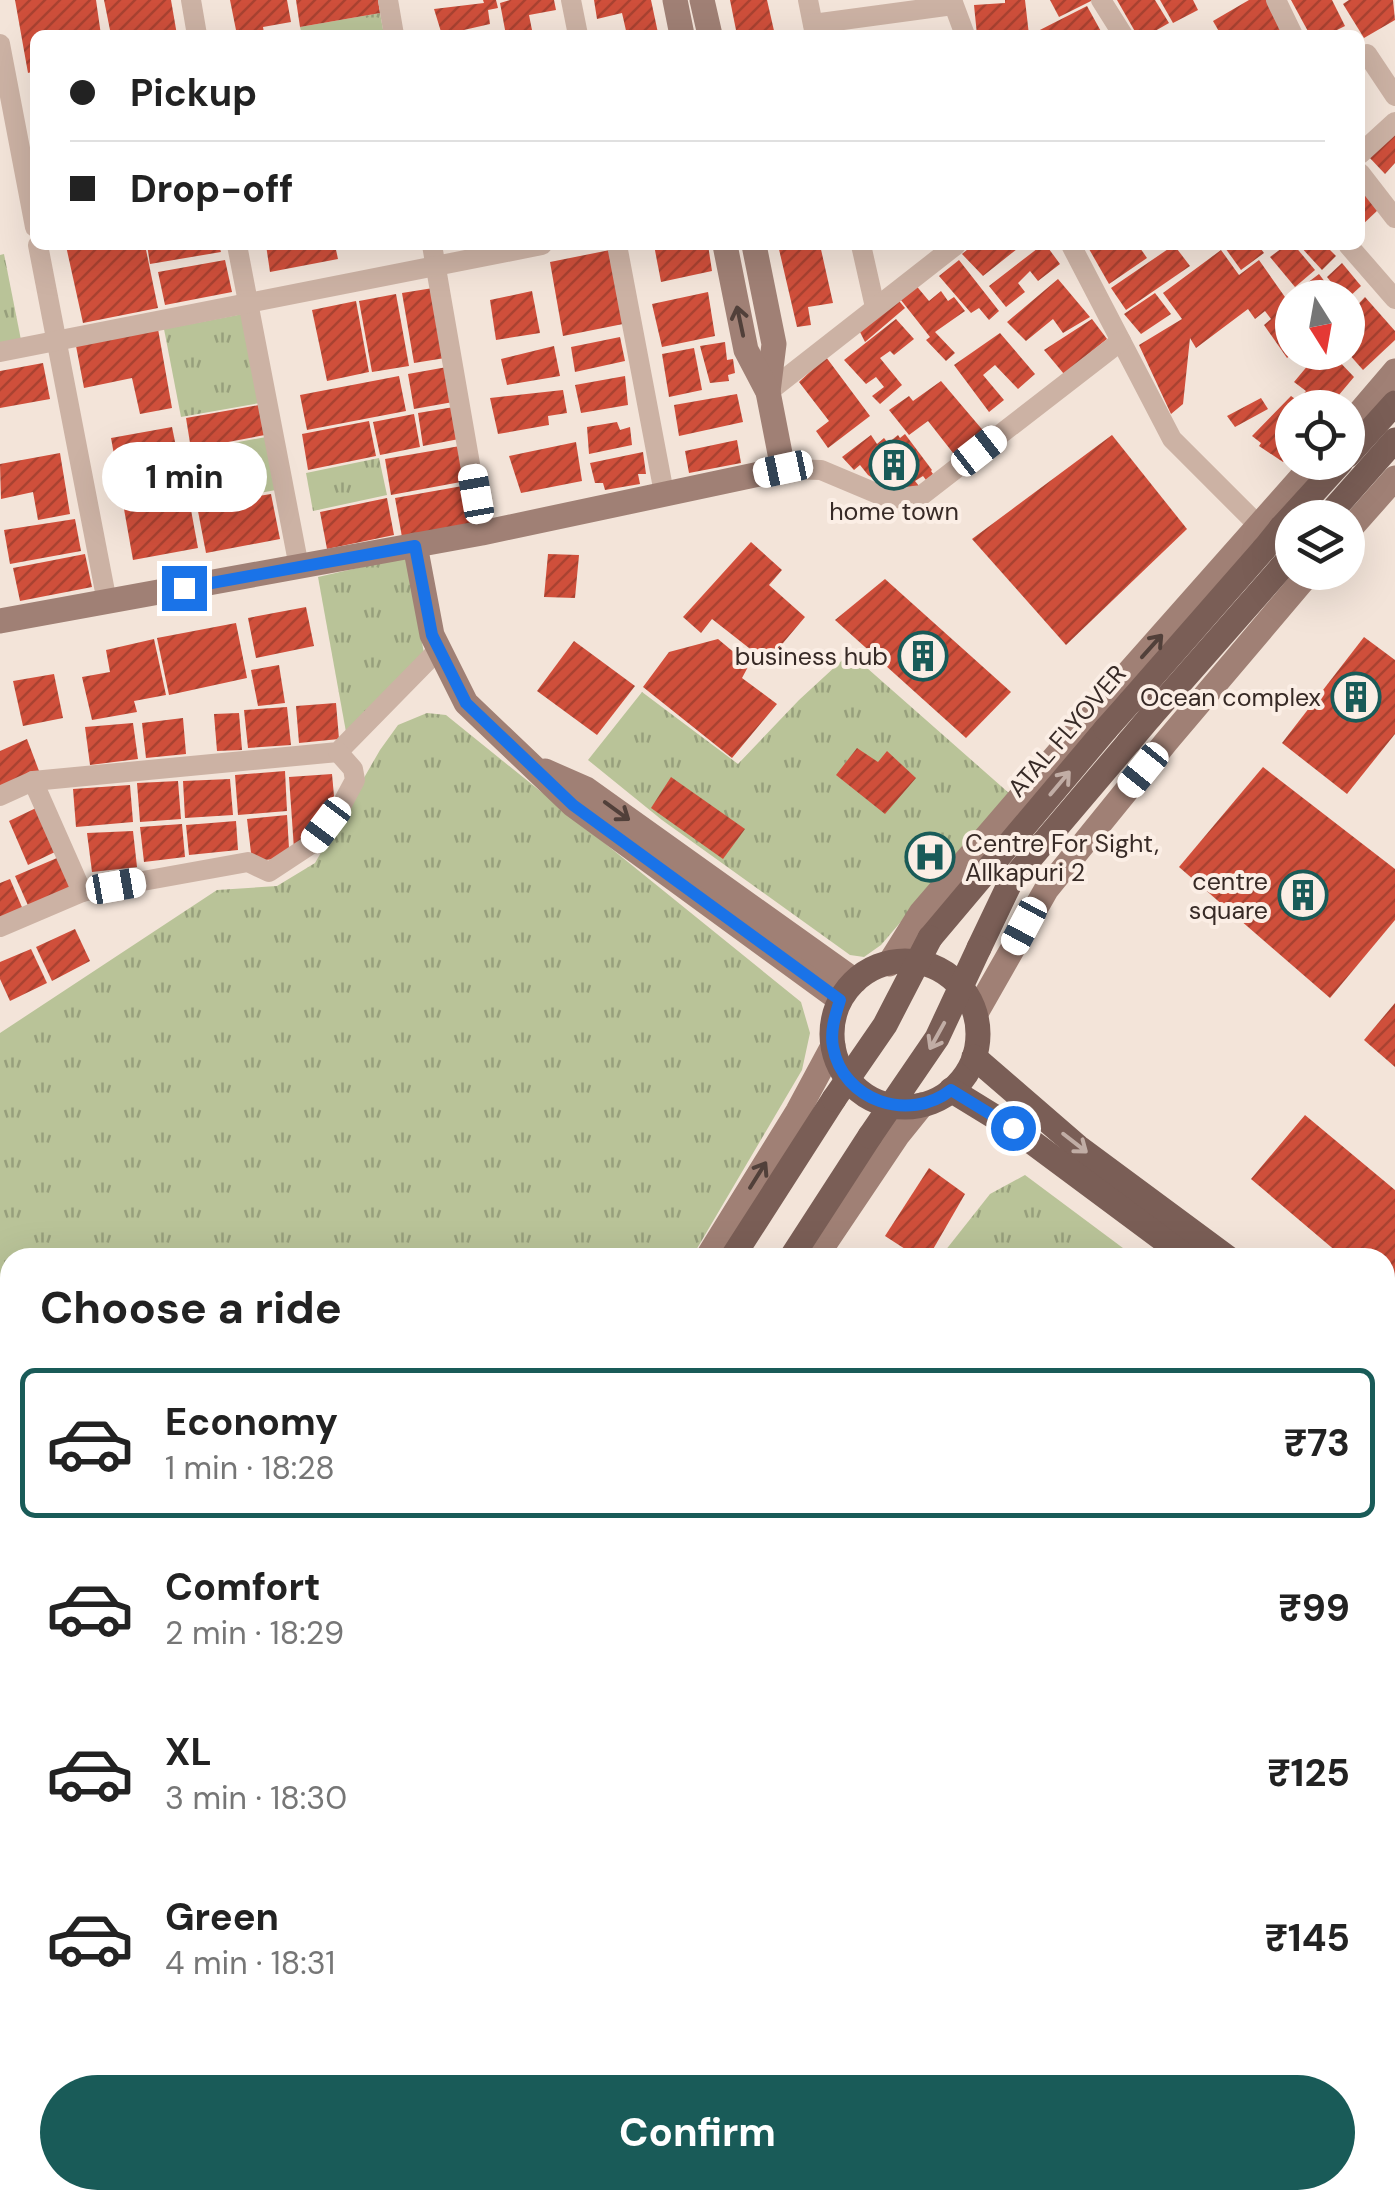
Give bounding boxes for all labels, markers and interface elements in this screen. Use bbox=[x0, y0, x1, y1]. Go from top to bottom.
text: Pickup bbox=[130, 68, 257, 118]
text: Drop-off bbox=[130, 164, 293, 214]
north arrow bbox=[1275, 280, 1365, 370]
map controls bbox=[1275, 280, 1365, 590]
one-way arrow bbox=[730, 305, 749, 337]
button: locate bbox=[1275, 390, 1365, 480]
car bbox=[946, 421, 1012, 481]
building icon: home town bbox=[868, 439, 920, 491]
callout: 1 min bbox=[101, 443, 266, 513]
car bbox=[751, 448, 815, 490]
text: 1 min bbox=[146, 456, 223, 498]
car bbox=[456, 462, 496, 526]
place label: home town bbox=[829, 495, 959, 528]
button: layers bbox=[1275, 500, 1365, 590]
route end bbox=[162, 566, 207, 611]
building icon: business hub bbox=[897, 630, 949, 682]
one-way arrow bbox=[1140, 634, 1163, 659]
place label: business hub bbox=[735, 640, 888, 673]
street label: ATAL FLYOVER bbox=[1000, 658, 1134, 804]
building icon: Ocean complex bbox=[1330, 671, 1382, 723]
place label: Ocean complex bbox=[1140, 681, 1321, 714]
car bbox=[1112, 737, 1174, 803]
one-way arrow bbox=[1049, 771, 1071, 797]
car bbox=[296, 792, 356, 858]
one-way arrow bbox=[603, 800, 630, 821]
place label: Centre For Sight, Allkapuri 2 bbox=[965, 827, 1159, 889]
hospital icon: Centre For Sight, Allkapuri 2 bbox=[904, 831, 956, 883]
place label: centre square bbox=[1189, 865, 1268, 927]
car bbox=[84, 866, 148, 906]
building icon: centre square bbox=[1277, 869, 1329, 921]
car bbox=[997, 892, 1051, 960]
one-way arrow bbox=[926, 1020, 946, 1050]
route start bbox=[991, 1106, 1036, 1151]
one-way arrow bbox=[1061, 1132, 1087, 1154]
one-way arrow bbox=[748, 1161, 769, 1190]
text: Choose a ride bbox=[40, 1278, 342, 1337]
text: Economy bbox=[165, 1397, 338, 1447]
icon: car bbox=[45, 1398, 135, 1488]
text: ₹73 bbox=[1284, 1418, 1350, 1468]
text: 1 min · 18:28 bbox=[165, 1447, 335, 1489]
text: Comfort bbox=[165, 1562, 321, 1612]
icon: car bbox=[45, 1563, 135, 1653]
text: ₹99 bbox=[1278, 1583, 1350, 1633]
text: 2 min · 18:29 bbox=[165, 1612, 344, 1654]
text: XL bbox=[165, 1727, 212, 1777]
icon: car bbox=[45, 1728, 135, 1818]
text: ₹125 bbox=[1267, 1748, 1350, 1798]
text: 3 min · 18:30 bbox=[165, 1777, 347, 1819]
text: Green bbox=[165, 1892, 279, 1942]
icon: car bbox=[45, 1893, 135, 1983]
text: ₹145 bbox=[1264, 1913, 1350, 1963]
text: 4 min · 18:31 bbox=[165, 1942, 335, 1984]
button: Confirm bbox=[40, 2075, 1355, 2190]

